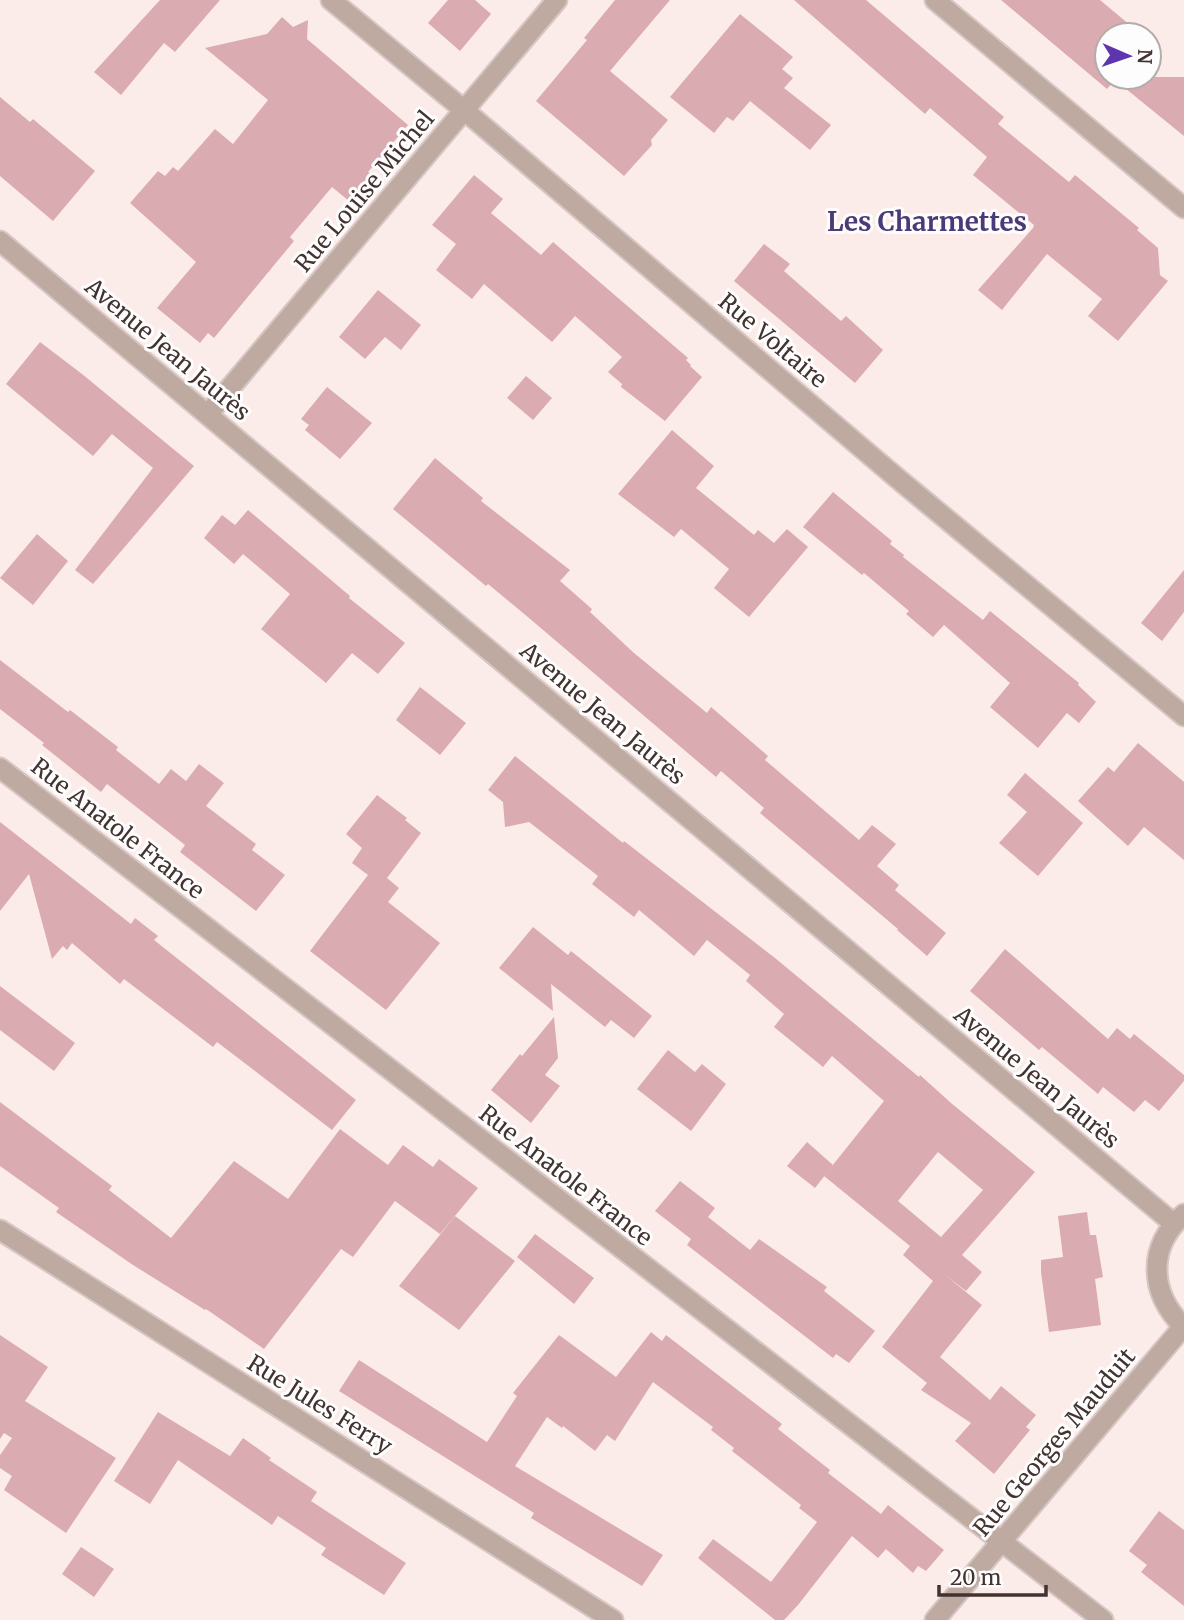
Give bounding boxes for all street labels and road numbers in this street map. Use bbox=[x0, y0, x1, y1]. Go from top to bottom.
street label: Rue Louise Michel bbox=[288, 104, 440, 278]
street label: Avenue Jean Jaurès bbox=[79, 271, 256, 426]
street label: Rue Voltaire bbox=[713, 286, 833, 394]
street label: Avenue Jean Jaurès bbox=[514, 635, 691, 790]
street label: Rue Anatole France bbox=[26, 751, 210, 905]
street label: Avenue Jean Jaurès bbox=[948, 999, 1125, 1154]
street label: Rue Anatole France bbox=[474, 1098, 658, 1252]
street label: Rue Georges Mauduit bbox=[967, 1342, 1141, 1542]
street label: Rue Jules Ferry bbox=[242, 1348, 398, 1460]

